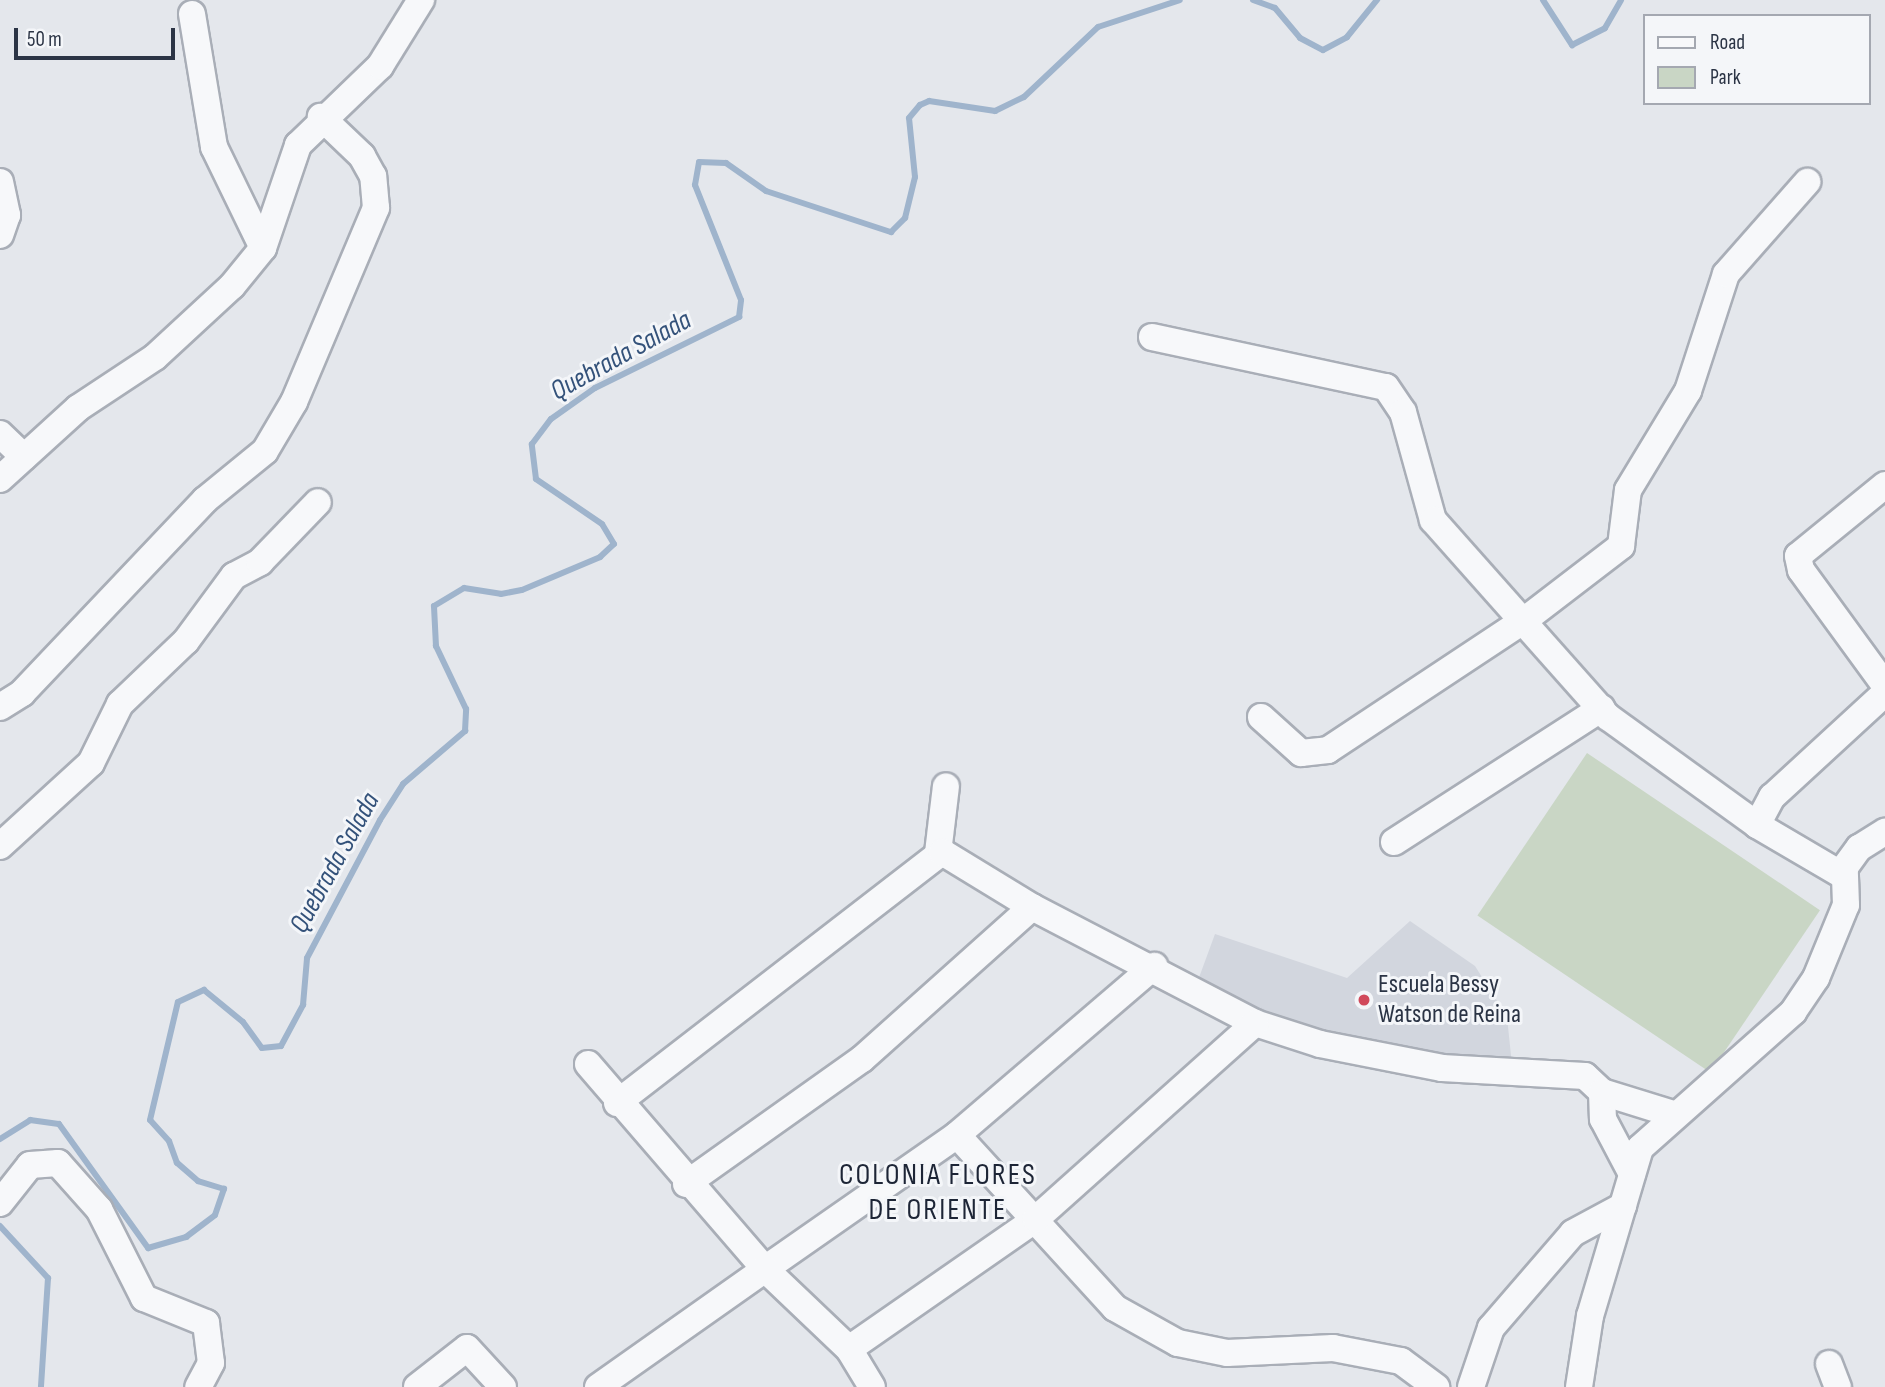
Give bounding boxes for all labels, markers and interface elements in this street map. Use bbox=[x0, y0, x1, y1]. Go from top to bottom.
scale bar bbox=[18, 14, 178, 58]
legend bbox=[1644, 14, 1871, 105]
text: 50 m bbox=[27, 27, 62, 52]
text: Road bbox=[1710, 30, 1745, 55]
text: Park bbox=[1710, 65, 1741, 90]
water label: Quebrada Salada bbox=[545, 304, 697, 408]
water label: Quebrada Salada bbox=[283, 787, 387, 939]
place label: Escuela Bessy Watson de Reina bbox=[1378, 969, 1521, 1030]
marker: Escuela Bessy Watson de Reina bbox=[1356, 992, 1372, 1008]
district label: COLONIA FLORES DE ORIENTE bbox=[841, 1157, 1035, 1228]

